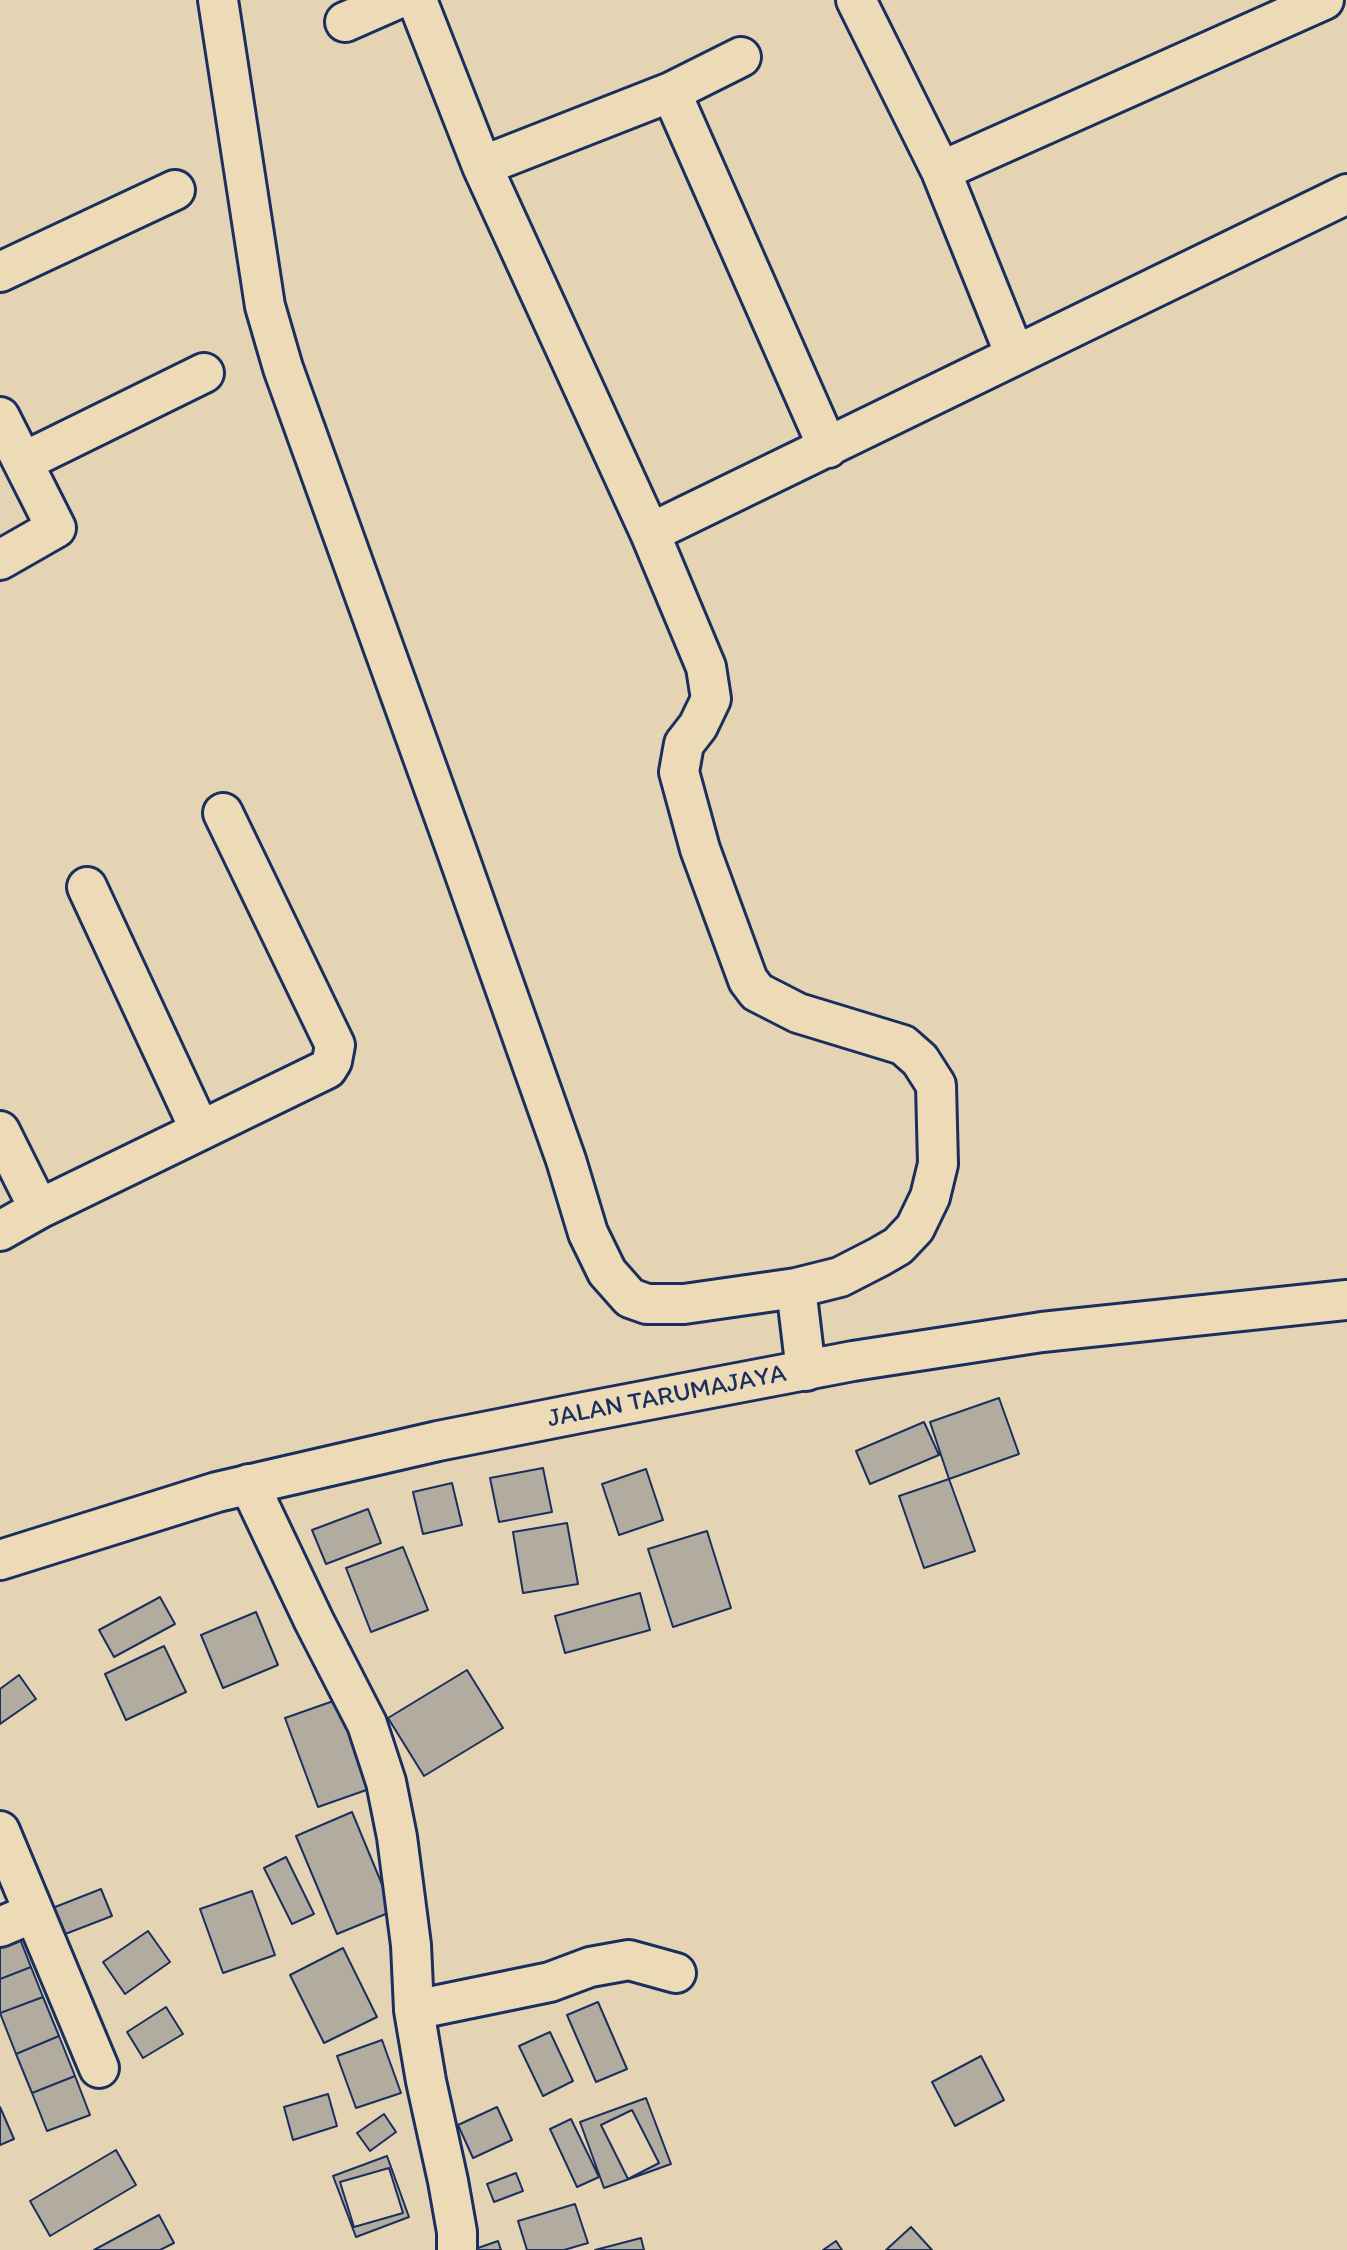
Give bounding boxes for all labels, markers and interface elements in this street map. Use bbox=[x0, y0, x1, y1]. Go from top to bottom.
street label: JALAN TARUMAJAYA bbox=[545, 1359, 789, 1435]

